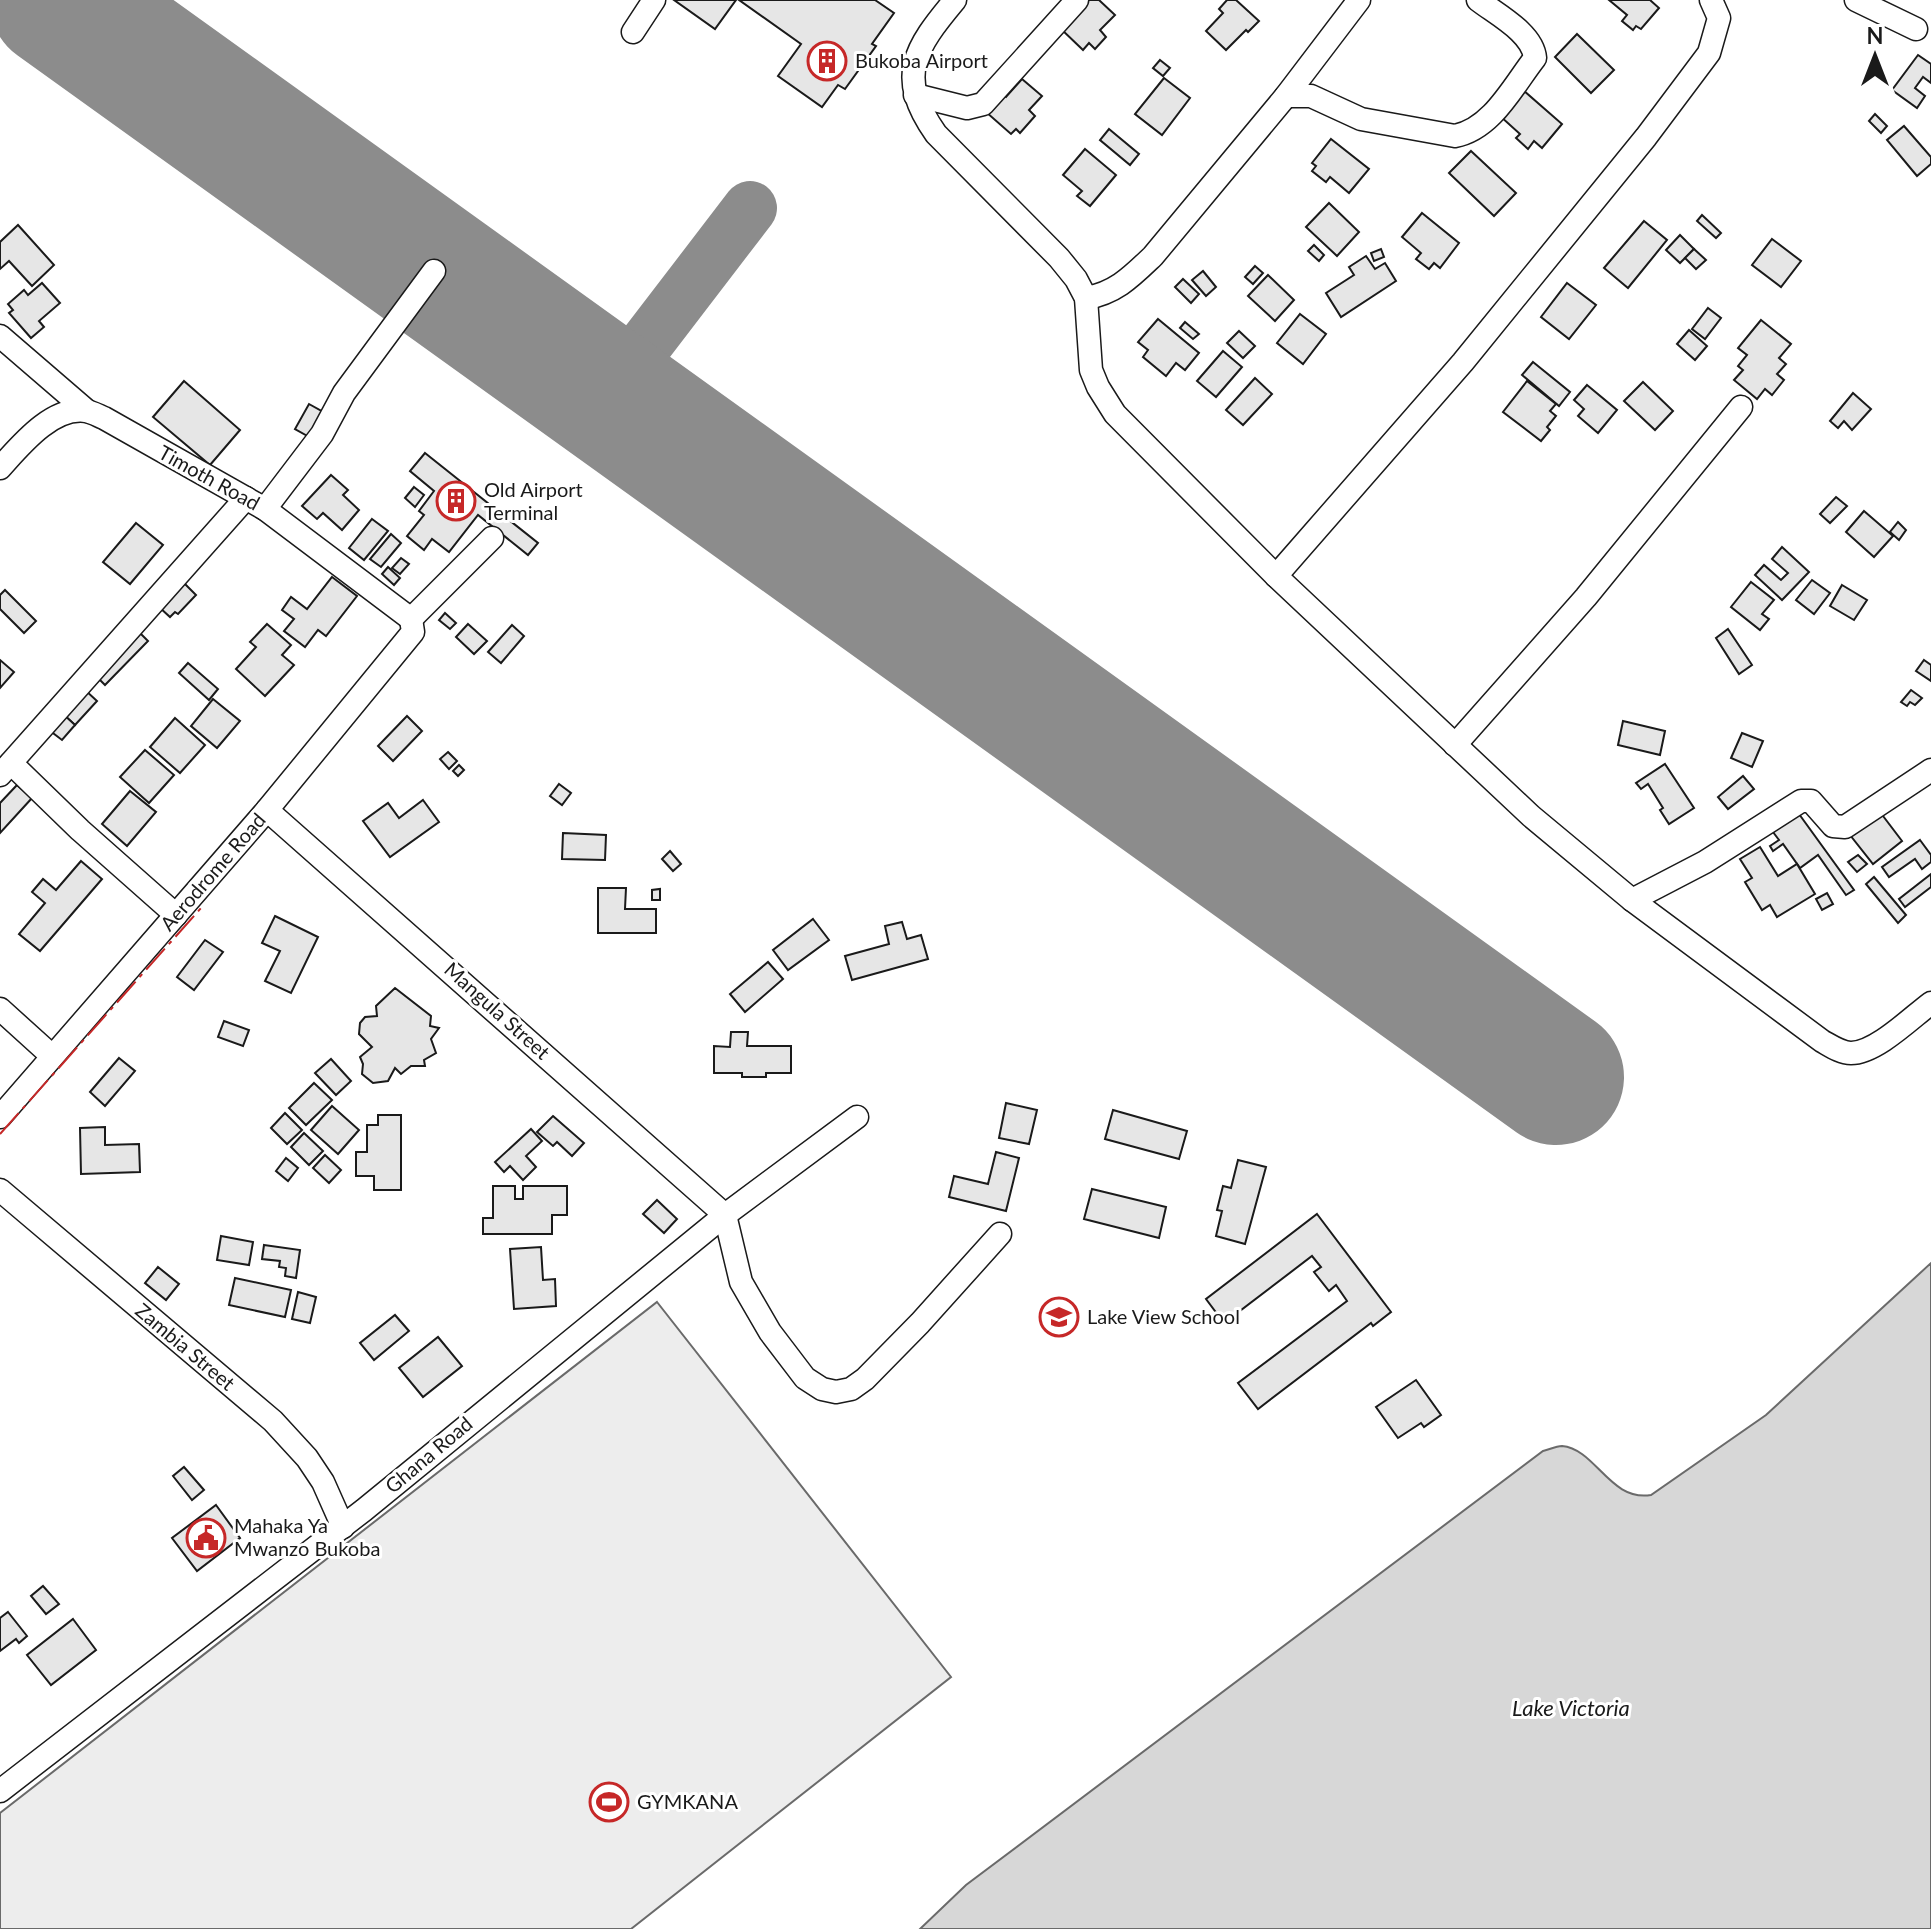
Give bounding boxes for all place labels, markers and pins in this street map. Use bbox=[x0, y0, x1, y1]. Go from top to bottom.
building icon: Bukoba Airport bbox=[806, 40, 848, 82]
place label: Bukoba Airport bbox=[855, 48, 988, 72]
place label: Old Airport Terminal bbox=[484, 477, 583, 524]
building icon: Old Airport Terminal bbox=[435, 480, 477, 522]
school or university icon: Lake View School bbox=[1038, 1296, 1080, 1338]
place label: Lake View School bbox=[1087, 1304, 1240, 1328]
place label: Mahaka Ya Mwanzo Bukoba bbox=[234, 1513, 380, 1560]
public building icon: Mahaka Ya Mwanzo Bukoba bbox=[185, 1517, 227, 1559]
sports icon: GYMKANA bbox=[588, 1781, 630, 1823]
place label: GYMKANA bbox=[637, 1789, 738, 1813]

